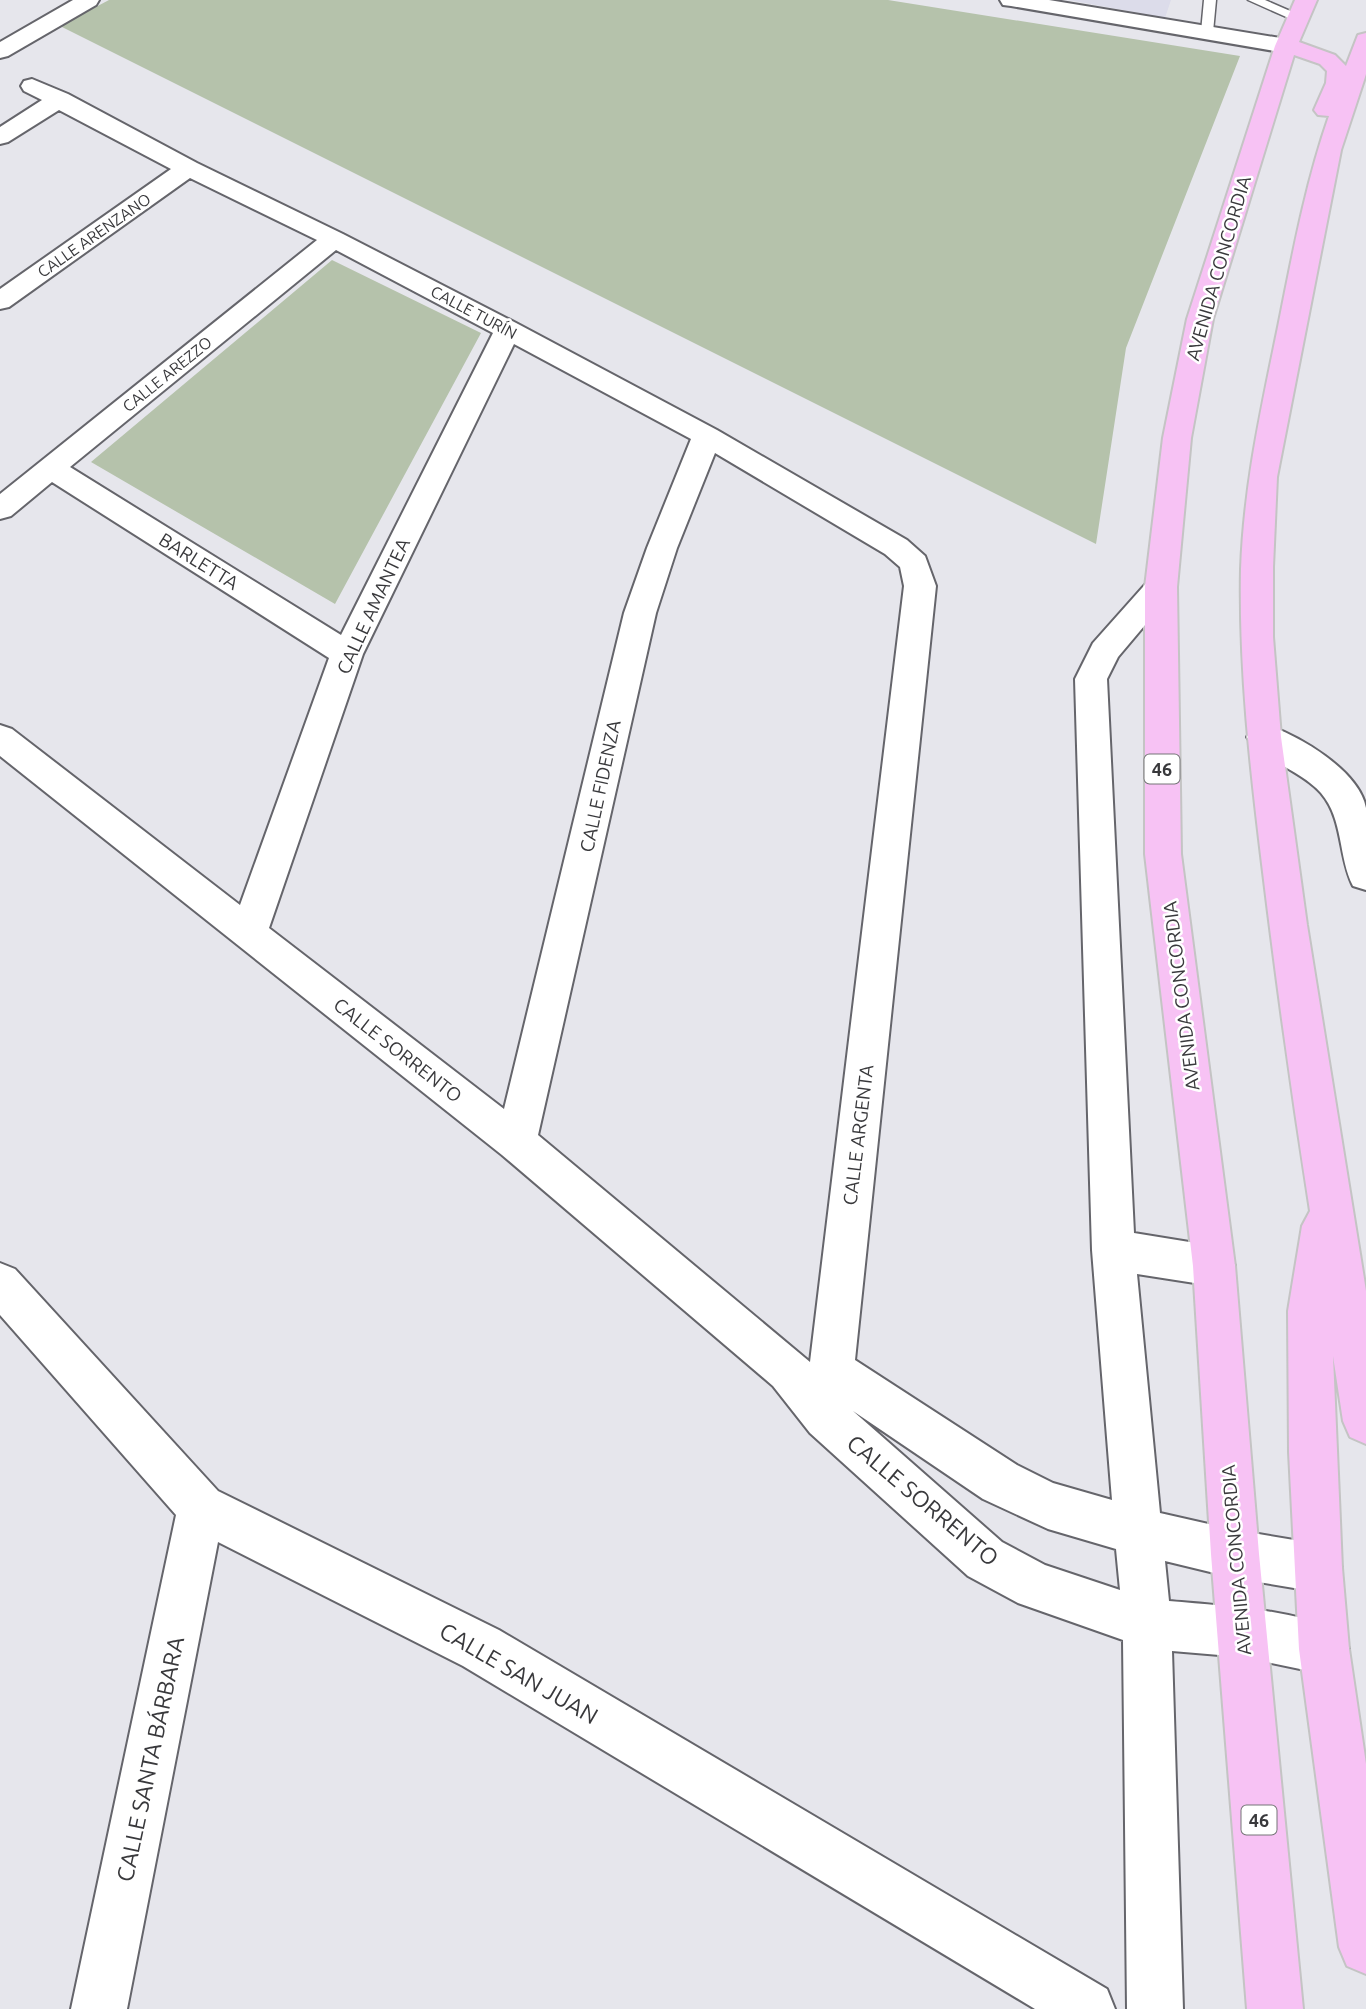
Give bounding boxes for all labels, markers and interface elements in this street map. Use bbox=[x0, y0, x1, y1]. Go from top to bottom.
street label: AVENIDA CONCORDIA bbox=[1181, 173, 1255, 363]
street label: CALLE ARENZANO bbox=[34, 189, 154, 281]
street label: CALLE TURÍN bbox=[428, 280, 521, 342]
street label: CALLE AREZZO bbox=[119, 333, 215, 415]
street label: BARLETTA bbox=[155, 528, 243, 594]
street label: CALLE AMANTEA bbox=[332, 534, 414, 677]
street label: CALLE FIDENZA bbox=[575, 717, 625, 854]
road number: 46 bbox=[1144, 754, 1180, 784]
street label: AVENIDA CONCORDIA bbox=[1158, 899, 1204, 1092]
street label: CALLE SORRENTO bbox=[330, 993, 466, 1107]
street label: CALLE ARGENTA bbox=[838, 1063, 878, 1207]
street label: CALLE SORRENTO bbox=[842, 1430, 1004, 1570]
street label: AVENIDA CONCORDIA bbox=[1217, 1463, 1255, 1656]
street label: CALLE SAN JUAN bbox=[436, 1618, 602, 1728]
street label: CALLE SANTA BÁRBARA bbox=[111, 1634, 188, 1884]
road number: 46 bbox=[1242, 1806, 1276, 1834]

